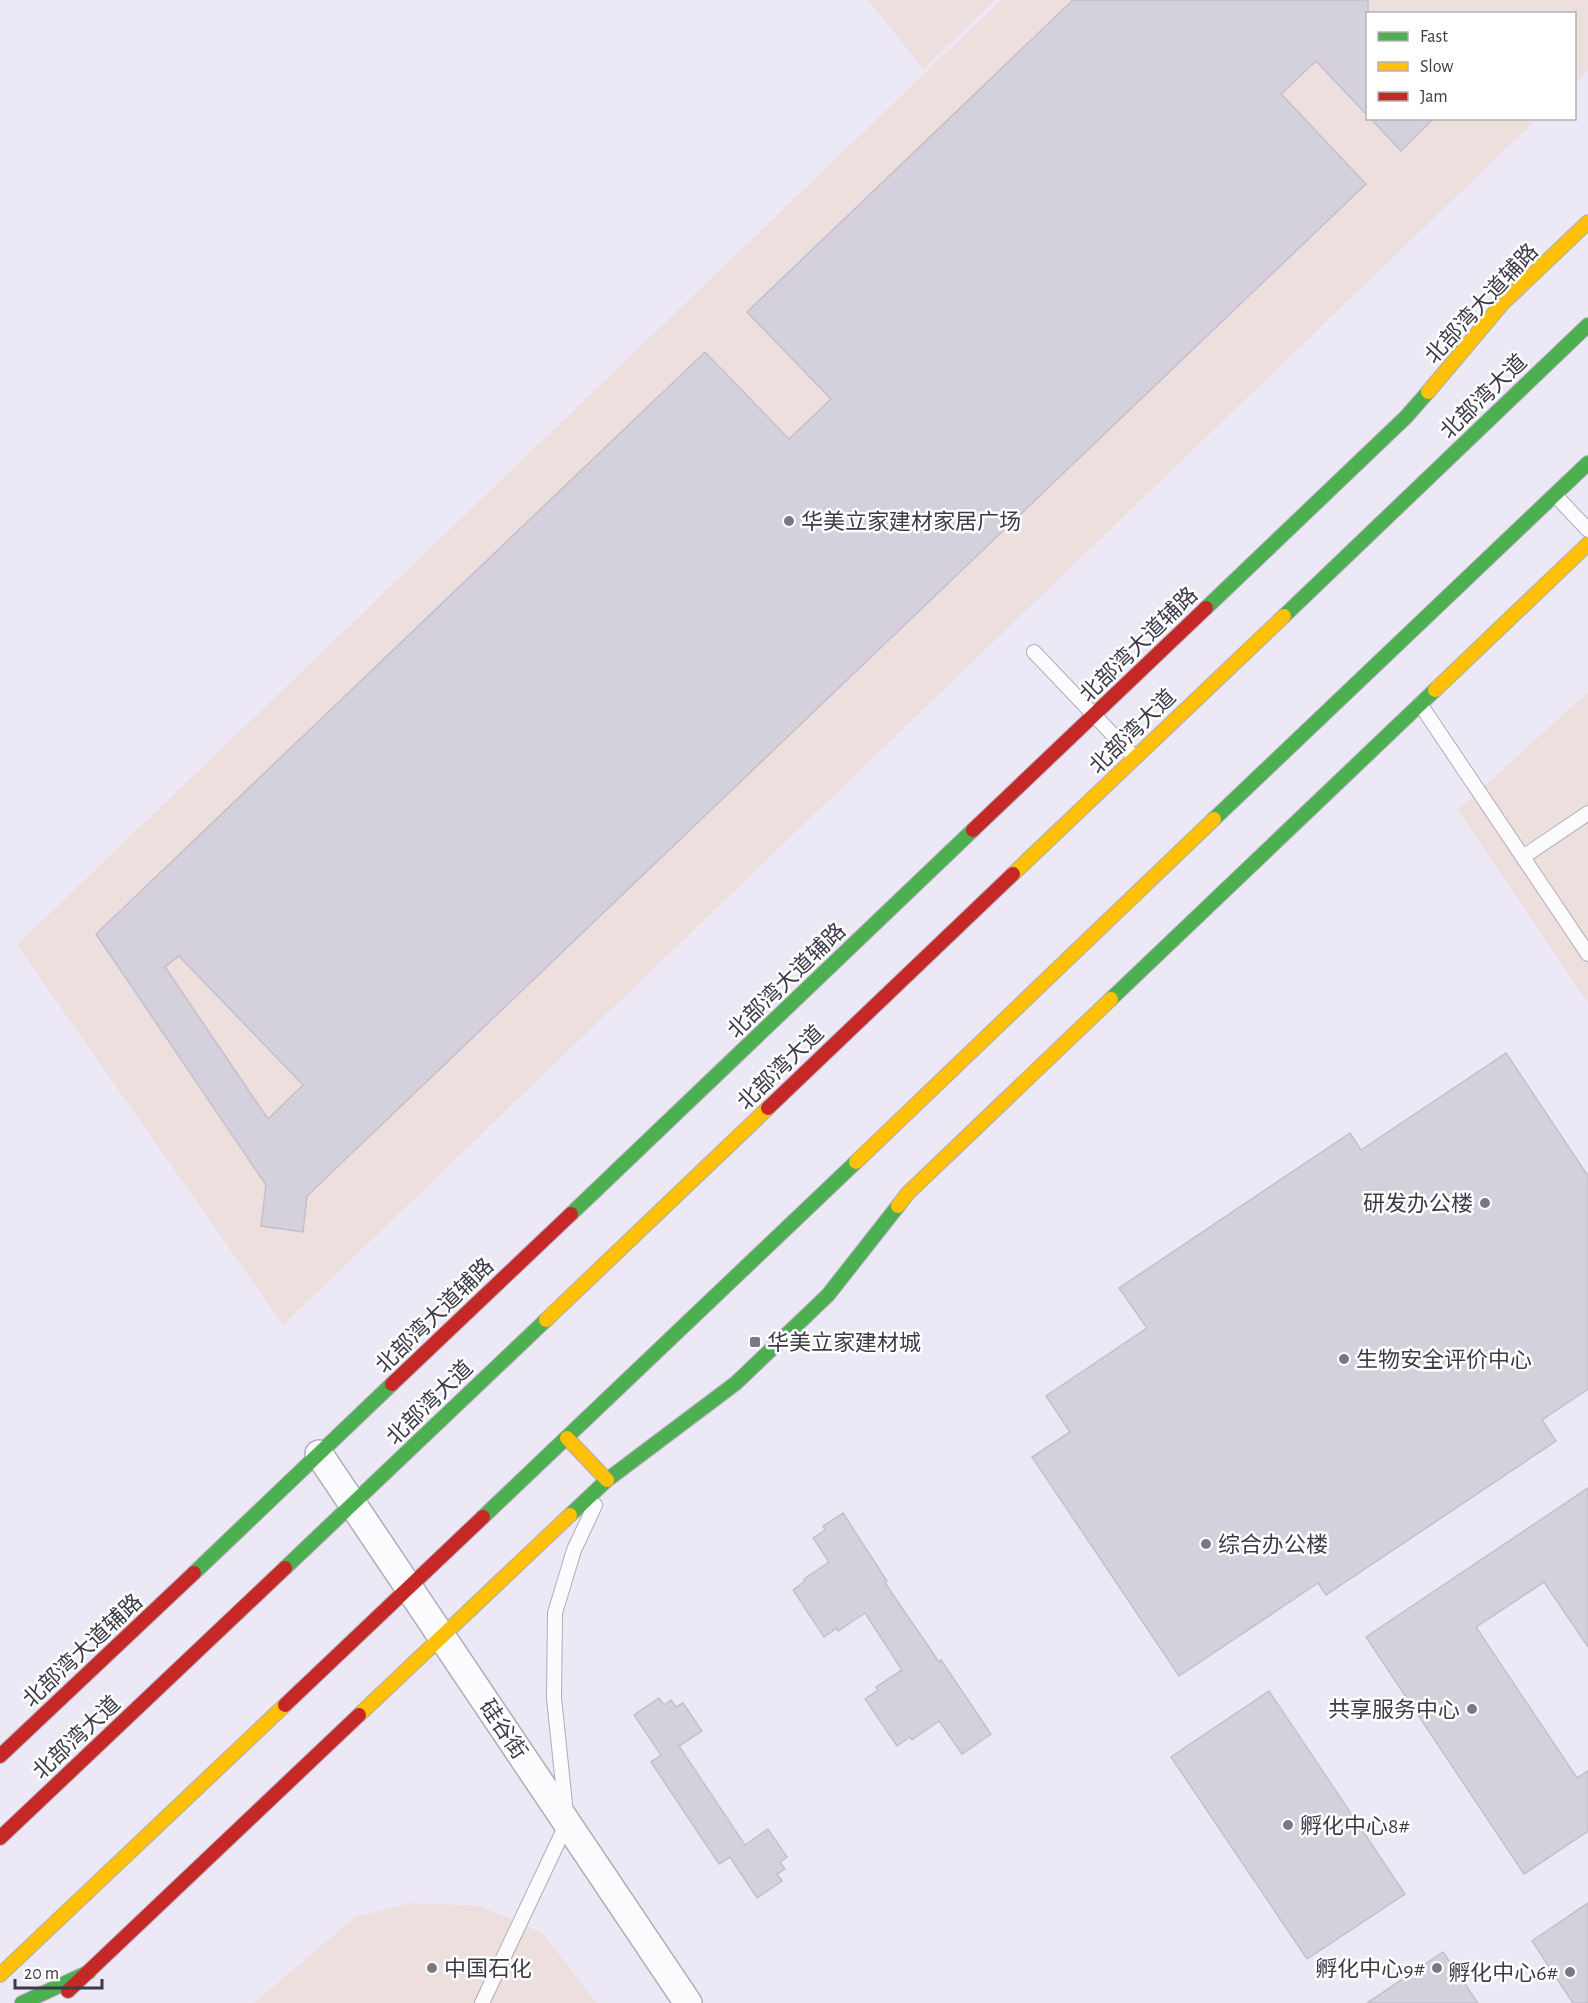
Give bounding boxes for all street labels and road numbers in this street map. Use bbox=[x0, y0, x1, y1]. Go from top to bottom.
street label: 北部湾大道辅路 bbox=[1420, 239, 1542, 368]
street label: 北部湾大道 bbox=[1436, 350, 1531, 443]
street label: 北部湾大道辅路 bbox=[1075, 583, 1202, 706]
street label: 北部湾大道 bbox=[1085, 685, 1180, 778]
street label: 北部湾大道辅路 bbox=[723, 919, 850, 1042]
street label: 北部湾大道 bbox=[733, 1021, 828, 1114]
street label: 北部湾大道辅路 bbox=[371, 1254, 498, 1377]
street label: 北部湾大道 bbox=[382, 1356, 477, 1449]
street label: 北部湾大道辅路 bbox=[18, 1589, 147, 1711]
street label: 北部湾大道 bbox=[28, 1691, 124, 1783]
street label: 硅谷街 bbox=[476, 1695, 532, 1763]

